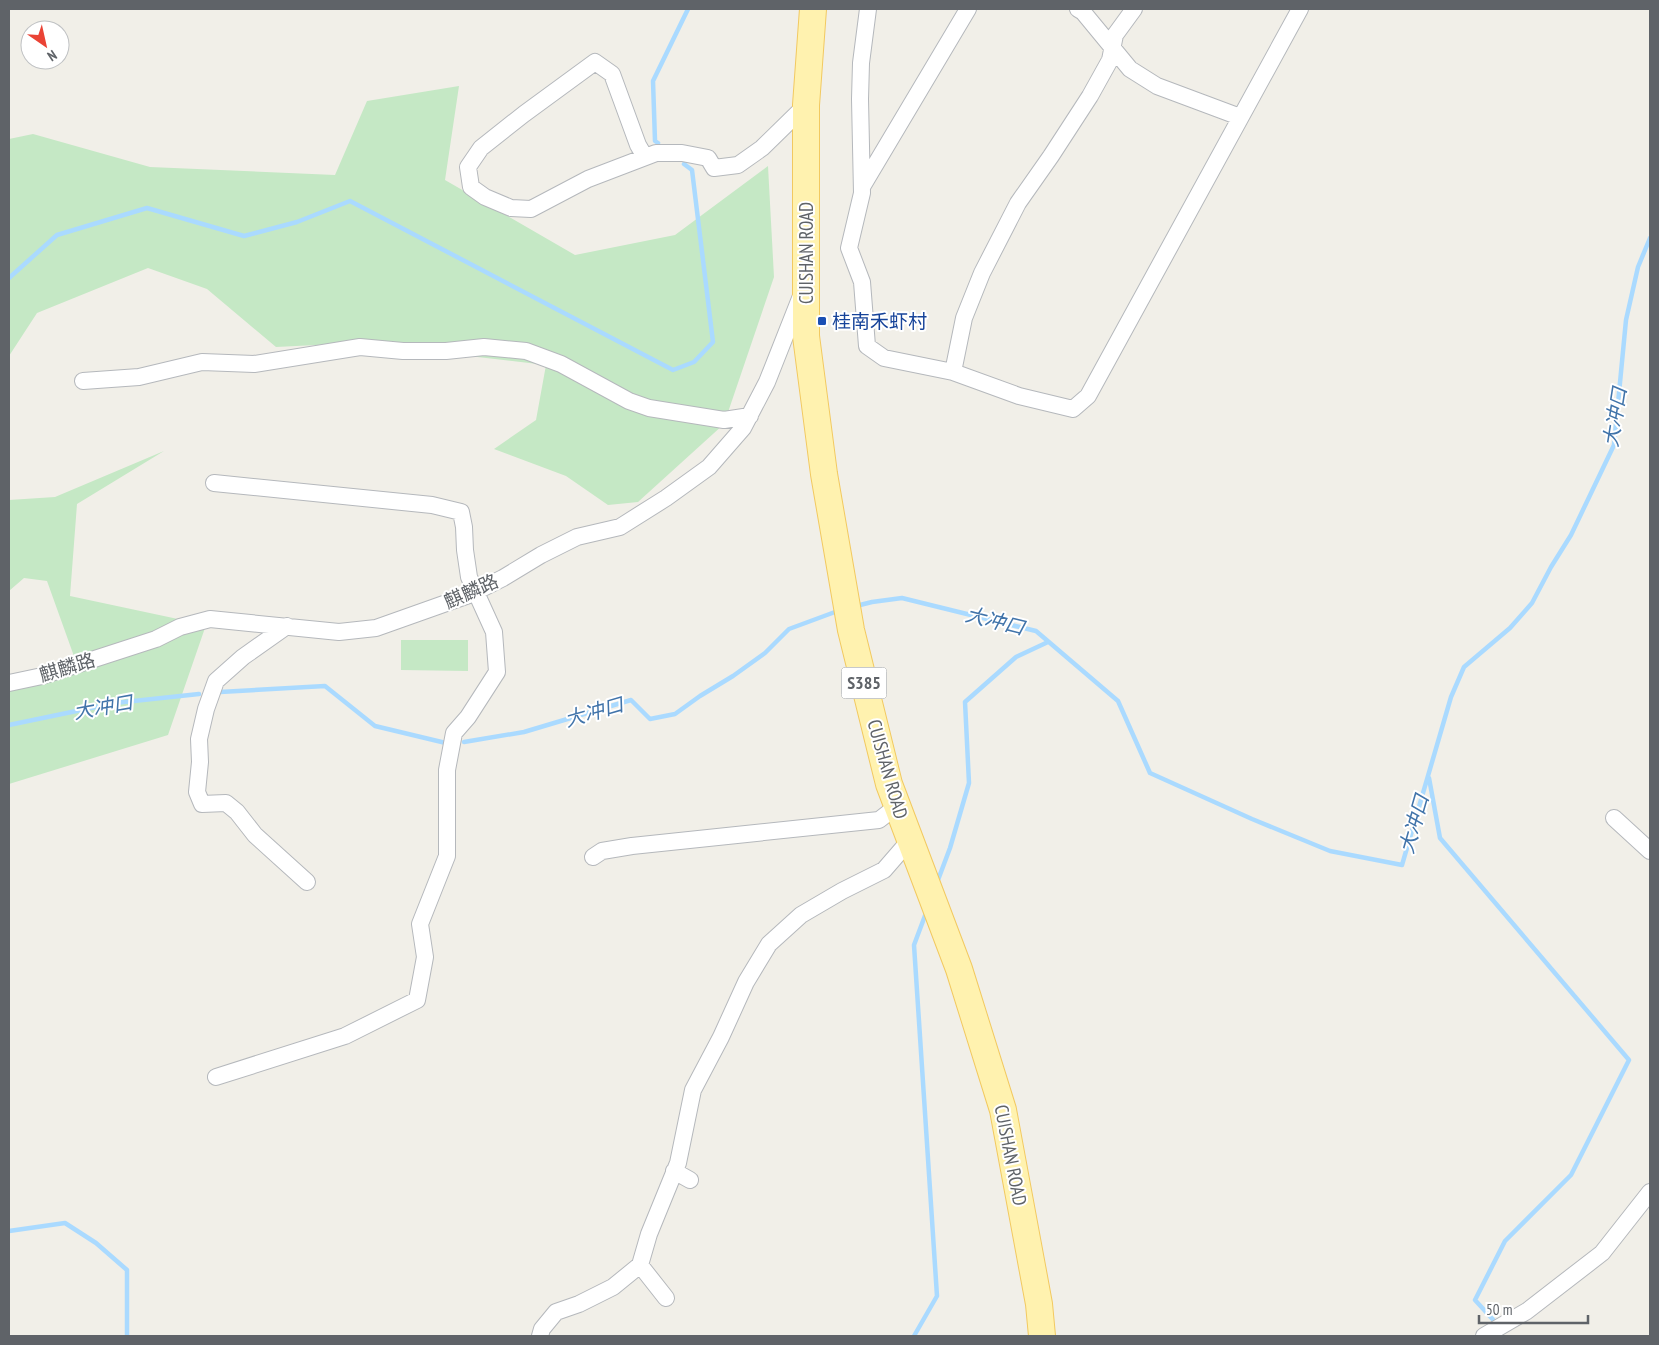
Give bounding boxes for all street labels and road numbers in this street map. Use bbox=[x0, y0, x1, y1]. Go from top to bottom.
street label: CUISHAN ROAD bbox=[794, 202, 818, 304]
street label: 麒麟路 bbox=[440, 568, 502, 614]
street label: 麒麟路 bbox=[36, 647, 98, 687]
road number: S385 bbox=[842, 668, 886, 698]
street label: CUISHAN ROAD bbox=[862, 717, 914, 821]
street label: CUISHAN ROAD bbox=[989, 1103, 1033, 1207]

